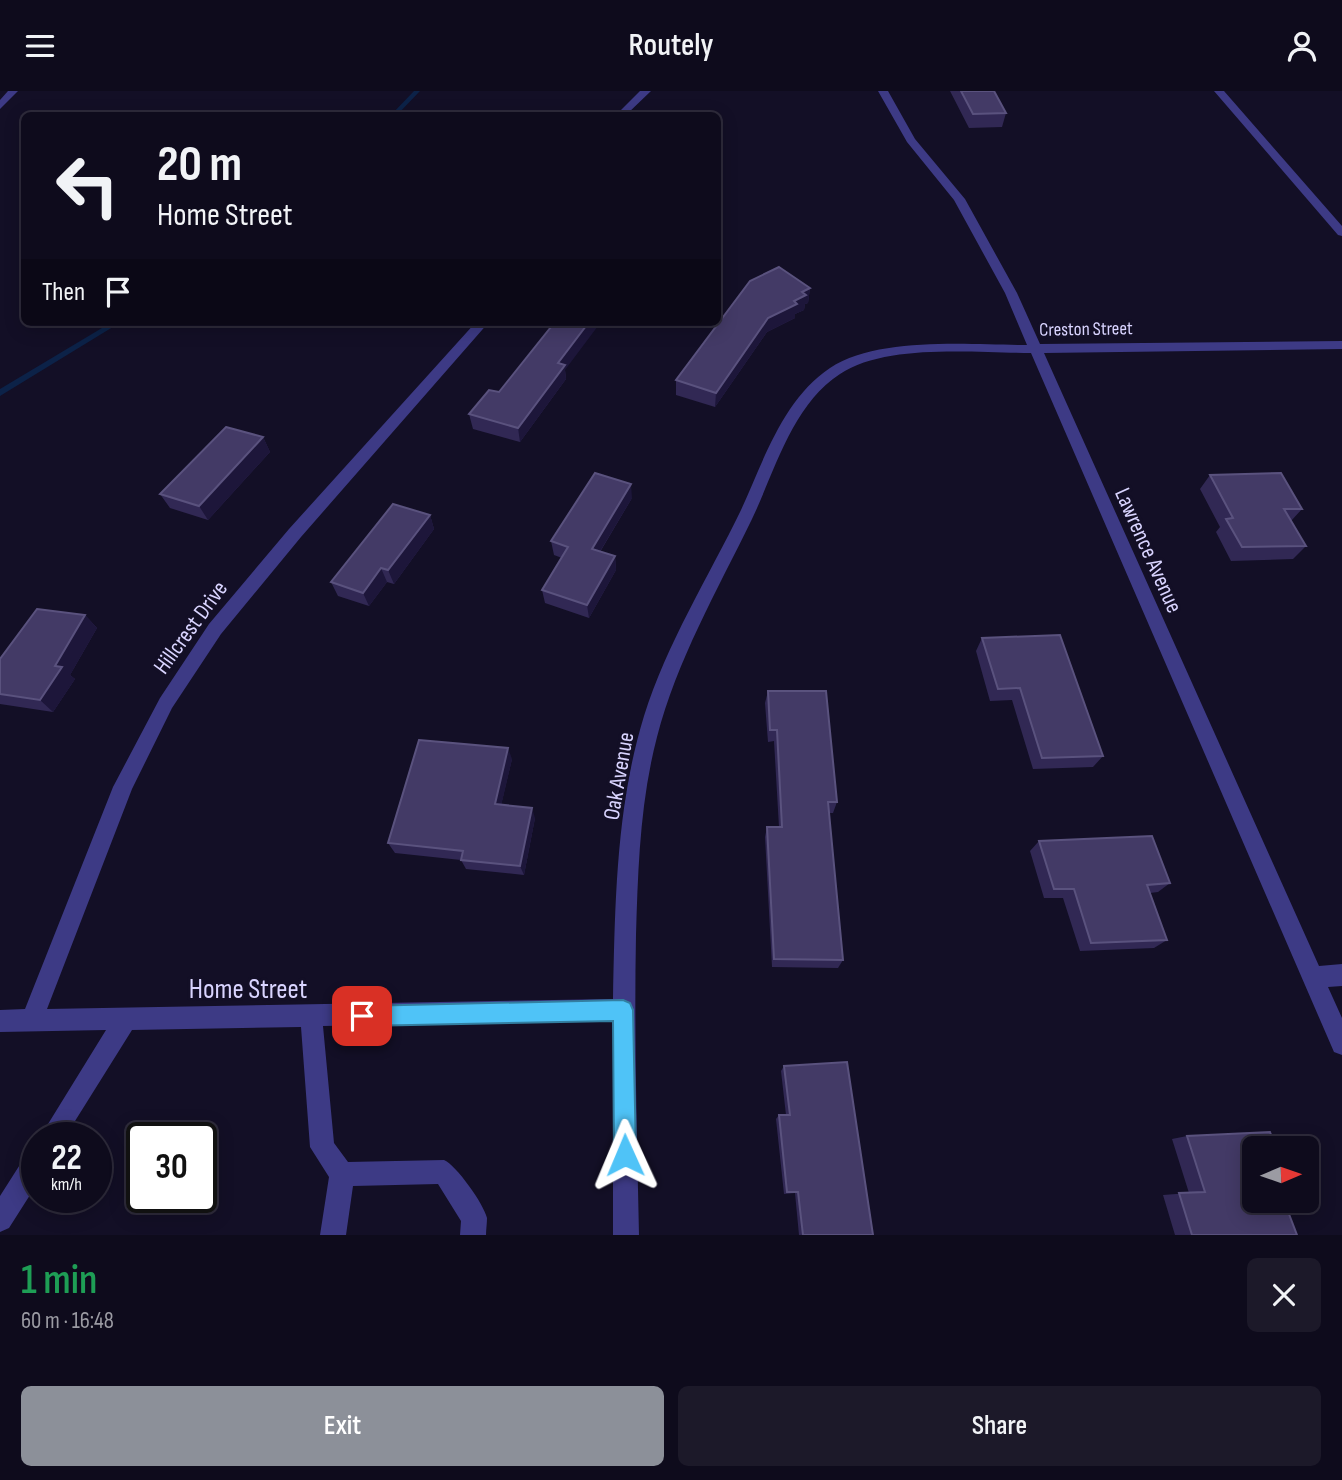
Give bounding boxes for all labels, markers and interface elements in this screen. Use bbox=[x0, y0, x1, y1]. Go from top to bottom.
text: Routely bbox=[629, 26, 713, 65]
icon: menu bbox=[21, 27, 59, 65]
icon: person bbox=[1283, 27, 1321, 65]
text: 20 m bbox=[157, 136, 242, 195]
icon: left bbox=[42, 140, 133, 231]
text: Home Street bbox=[157, 196, 293, 235]
icon: arrive bbox=[99, 273, 137, 311]
text: Then bbox=[42, 277, 85, 308]
street label: Creston Street bbox=[1039, 317, 1133, 342]
street label: Lawrence Avenue bbox=[1108, 484, 1188, 617]
street label: Hillcrest Drive bbox=[148, 576, 234, 680]
street label: Oak Avenue bbox=[597, 730, 640, 822]
street label: Home Street bbox=[189, 973, 307, 1006]
pin bbox=[332, 986, 392, 1046]
icon: arrive bbox=[343, 997, 381, 1035]
position arrow bbox=[588, 1118, 662, 1192]
speed limit sign: 30 bbox=[126, 1122, 217, 1213]
north arrow bbox=[1242, 1136, 1320, 1213]
map controls bbox=[1242, 1136, 1319, 1213]
text: 22 bbox=[51, 1137, 82, 1180]
text: km/h bbox=[51, 1174, 82, 1195]
text: 1 min bbox=[21, 1255, 97, 1306]
button: close bbox=[1247, 1258, 1321, 1332]
text: 60 m · 16:48 bbox=[21, 1307, 114, 1335]
button: Exit bbox=[21, 1386, 664, 1466]
button: Share bbox=[678, 1386, 1321, 1466]

